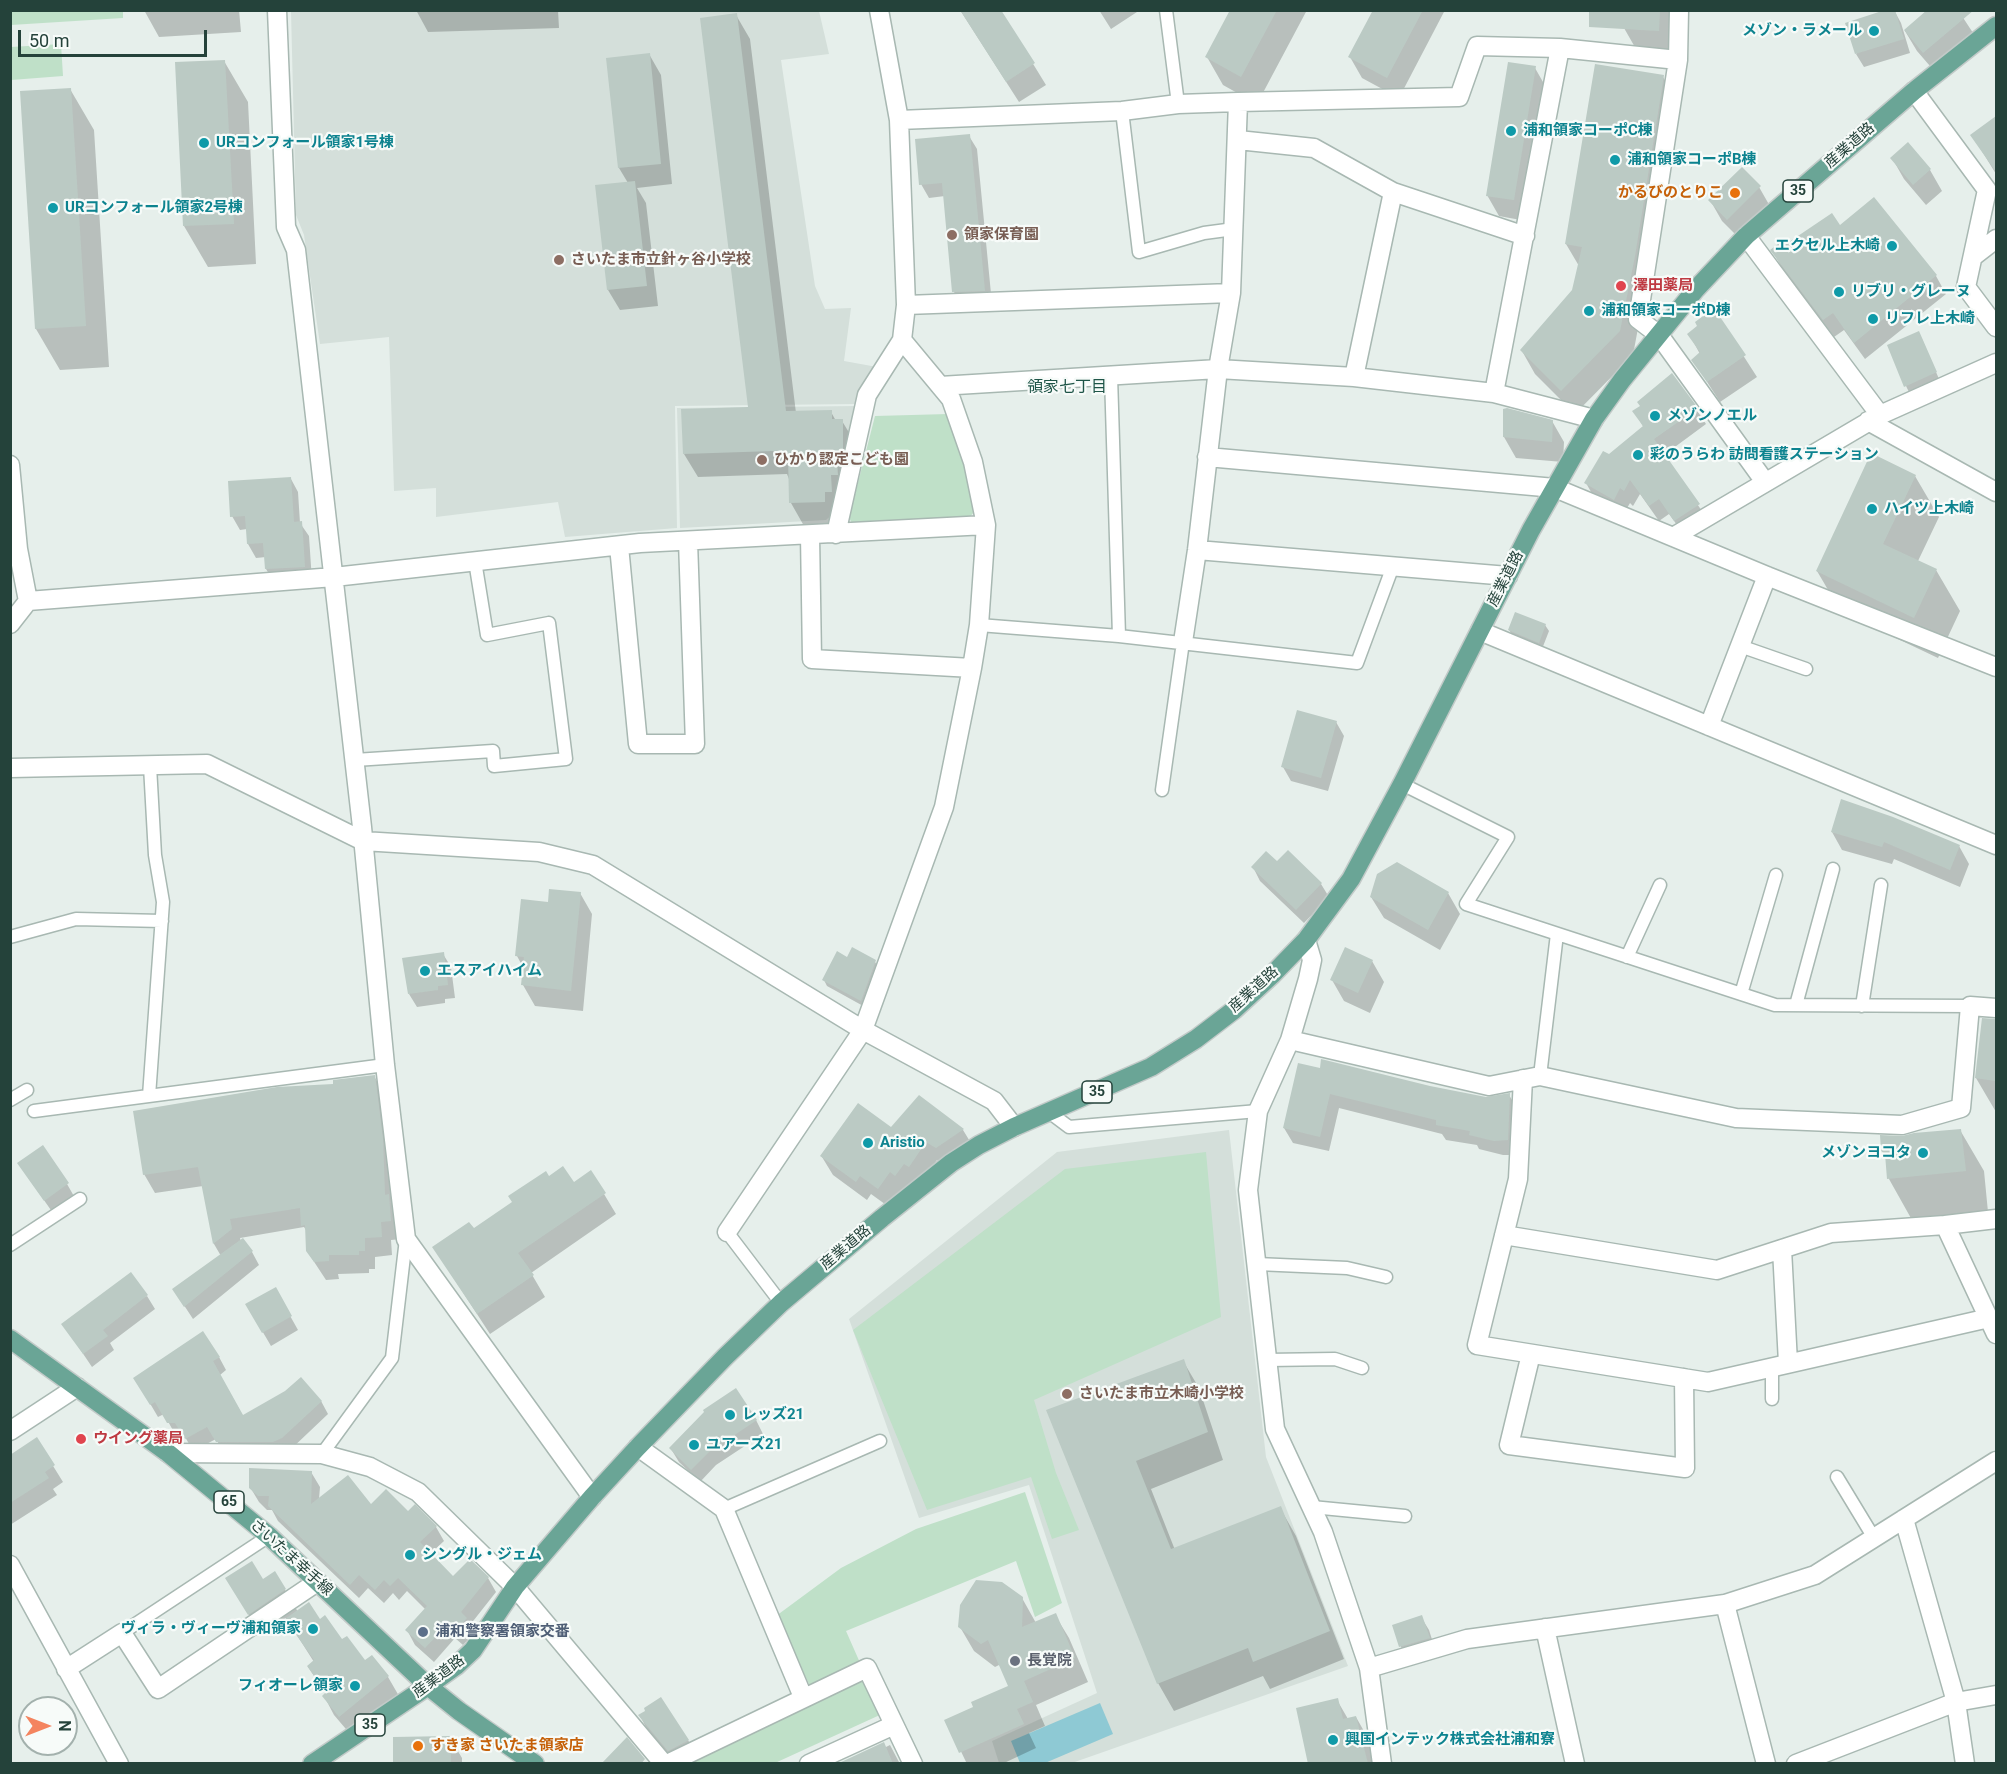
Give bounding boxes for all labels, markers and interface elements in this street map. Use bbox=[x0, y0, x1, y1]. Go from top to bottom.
scale bar bbox=[21, 18, 210, 56]
place label: メゾン・ラメール bbox=[1742, 22, 1862, 40]
marker: メゾン・ラメール bbox=[1867, 24, 1881, 38]
text: 50 m bbox=[29, 30, 69, 51]
street label: 産業道路 bbox=[1821, 120, 1879, 172]
place label: 浦和領家コーポC棟 bbox=[1523, 122, 1653, 140]
marker: 浦和領家コーポC棟 bbox=[1504, 124, 1518, 138]
place label: URコンフォール領家1号棟 bbox=[216, 134, 394, 152]
marker: URコンフォール領家1号棟 bbox=[197, 136, 211, 150]
place label: 浦和領家コーポB棟 bbox=[1627, 151, 1757, 169]
marker: 浦和領家コーポB棟 bbox=[1608, 153, 1622, 167]
road number: 35 bbox=[1783, 180, 1813, 202]
place label: かるびのとりこ bbox=[1618, 184, 1723, 202]
marker: かるびのとりこ bbox=[1728, 186, 1742, 200]
place label: URコンフォール領家2号棟 bbox=[65, 199, 243, 217]
marker: URコンフォール領家2号棟 bbox=[46, 201, 60, 215]
place label: 領家保育園 bbox=[964, 226, 1039, 244]
marker: 領家保育園 bbox=[945, 228, 959, 242]
place label: エクセル上木崎 bbox=[1775, 237, 1880, 255]
marker: エクセル上木崎 bbox=[1885, 239, 1899, 253]
place label: さいたま市立針ヶ谷小学校 bbox=[571, 251, 751, 269]
marker: さいたま市立針ヶ谷小学校 bbox=[552, 253, 566, 267]
place label: 澤田薬局 bbox=[1633, 277, 1693, 295]
marker: 澤田薬局 bbox=[1614, 279, 1628, 293]
place label: リブリ・グレーヌ bbox=[1851, 283, 1971, 301]
marker: リブリ・グレーヌ bbox=[1832, 285, 1846, 299]
place label: 浦和領家コーポD棟 bbox=[1601, 302, 1731, 320]
marker: 浦和領家コーポD棟 bbox=[1582, 304, 1596, 318]
place label: リフレ上木崎 bbox=[1885, 310, 1975, 328]
marker: リフレ上木崎 bbox=[1866, 312, 1880, 326]
district label: 領家七丁目 bbox=[1027, 378, 1107, 398]
place label: メゾンノエル bbox=[1667, 407, 1757, 425]
marker: メゾンノエル bbox=[1648, 409, 1662, 423]
place label: 彩のうらわ 訪問看護ステーション bbox=[1650, 446, 1879, 464]
marker: 彩のうらわ 訪問看護ステーション bbox=[1631, 448, 1645, 462]
place label: ひかり認定こども園 bbox=[774, 451, 909, 469]
marker: ひかり認定こども園 bbox=[755, 453, 769, 467]
place label: ハイツ上木崎 bbox=[1884, 500, 1974, 518]
marker: ハイツ上木崎 bbox=[1865, 502, 1879, 516]
street label: 産業道路 bbox=[1484, 548, 1528, 610]
place label: エスアイハイム bbox=[437, 962, 542, 980]
street label: 産業道路 bbox=[1226, 963, 1282, 1017]
marker: エスアイハイム bbox=[418, 964, 432, 978]
road number: 35 bbox=[1082, 1081, 1112, 1103]
place label: Aristio bbox=[880, 1134, 925, 1152]
marker: Aristio bbox=[861, 1136, 875, 1150]
place label: メゾンヨコタ bbox=[1821, 1144, 1911, 1162]
marker: メゾンヨコタ bbox=[1916, 1146, 1930, 1160]
street label: 産業道路 bbox=[817, 1222, 875, 1274]
place label: さいたま市立木崎小学校 bbox=[1079, 1385, 1244, 1403]
marker: さいたま市立木崎小学校 bbox=[1060, 1387, 1074, 1401]
place label: レッズ21 bbox=[742, 1406, 804, 1424]
marker: レッズ21 bbox=[723, 1408, 737, 1422]
place label: ウイング薬局 bbox=[93, 1430, 183, 1448]
marker: ウイング薬局 bbox=[74, 1432, 88, 1446]
place label: ユアーズ21 bbox=[706, 1436, 782, 1454]
marker: ユアーズ21 bbox=[687, 1438, 701, 1452]
road number: 65 bbox=[214, 1491, 244, 1513]
street label: さいたま幸手線 bbox=[246, 1516, 336, 1600]
place label: シングル・ジェム bbox=[422, 1546, 542, 1564]
marker: シングル・ジェム bbox=[403, 1548, 417, 1562]
place label: ヴィラ・ヴィーヴ浦和領家 bbox=[121, 1620, 301, 1638]
marker: ヴィラ・ヴィーヴ浦和領家 bbox=[306, 1622, 320, 1636]
place label: 浦和警察署領家交番 bbox=[435, 1623, 570, 1641]
marker: 浦和警察署領家交番 bbox=[416, 1625, 430, 1639]
street label: 産業道路 bbox=[410, 1652, 468, 1702]
place label: 長覚院 bbox=[1027, 1652, 1072, 1670]
marker: 長覚院 bbox=[1008, 1654, 1022, 1668]
place label: フィオーレ領家 bbox=[238, 1677, 343, 1695]
marker: フィオーレ領家 bbox=[348, 1679, 362, 1693]
north arrow bbox=[18, 1696, 78, 1756]
road number: 35 bbox=[355, 1714, 385, 1736]
text: N bbox=[55, 1720, 74, 1732]
place label: 興国インテック株式会社浦和寮 bbox=[1345, 1731, 1555, 1749]
marker: 興国インテック株式会社浦和寮 bbox=[1326, 1733, 1340, 1747]
place label: すき家 さいたま領家店 bbox=[430, 1737, 584, 1755]
marker: すき家 さいたま領家店 bbox=[411, 1739, 425, 1753]

